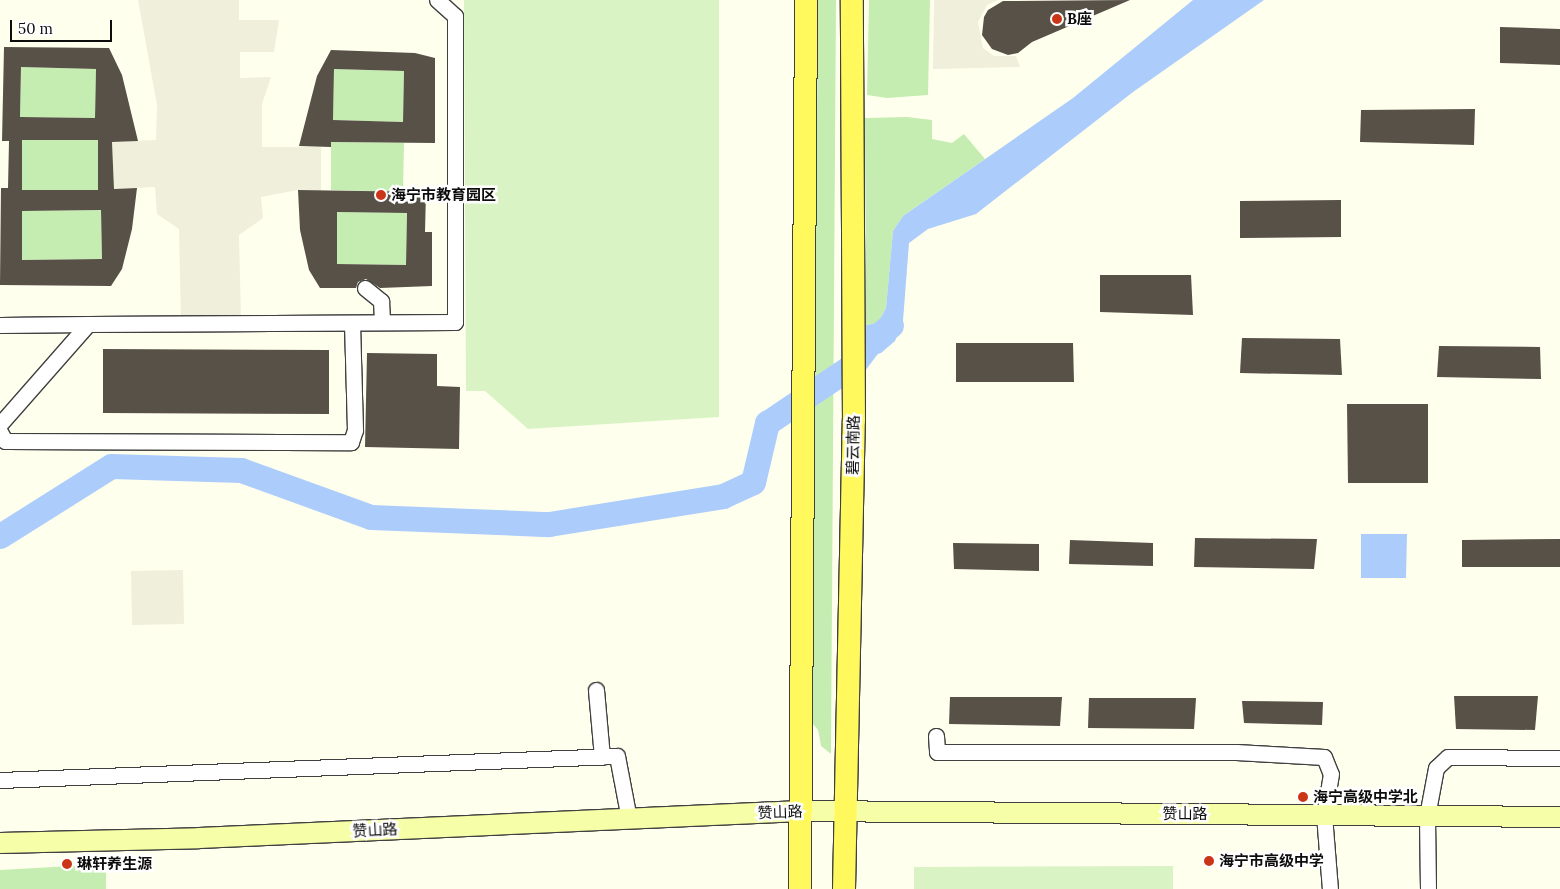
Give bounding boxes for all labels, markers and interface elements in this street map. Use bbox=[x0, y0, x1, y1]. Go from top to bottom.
scale bar bbox=[12, 10, 115, 42]
place label: B座 bbox=[1067, 10, 1092, 28]
marker: B座 bbox=[1051, 13, 1063, 25]
text: 50 m bbox=[18, 19, 53, 38]
place label: 海宁市教育园区 bbox=[391, 186, 496, 204]
marker: 海宁市教育园区 bbox=[375, 189, 387, 201]
street label: 碧云南路 bbox=[843, 415, 863, 475]
place label: 海宁高级中学北 bbox=[1313, 788, 1418, 806]
marker: 海宁高级中学北 bbox=[1297, 791, 1309, 803]
street label: 赞山路 bbox=[757, 802, 803, 822]
street label: 赞山路 bbox=[1163, 805, 1207, 823]
street label: 赞山路 bbox=[352, 820, 398, 840]
place label: 海宁市高级中学 bbox=[1219, 852, 1324, 870]
place label: 琳轩养生源 bbox=[77, 855, 152, 873]
marker: 海宁市高级中学 bbox=[1203, 855, 1215, 867]
marker: 琳轩养生源 bbox=[61, 858, 73, 870]

